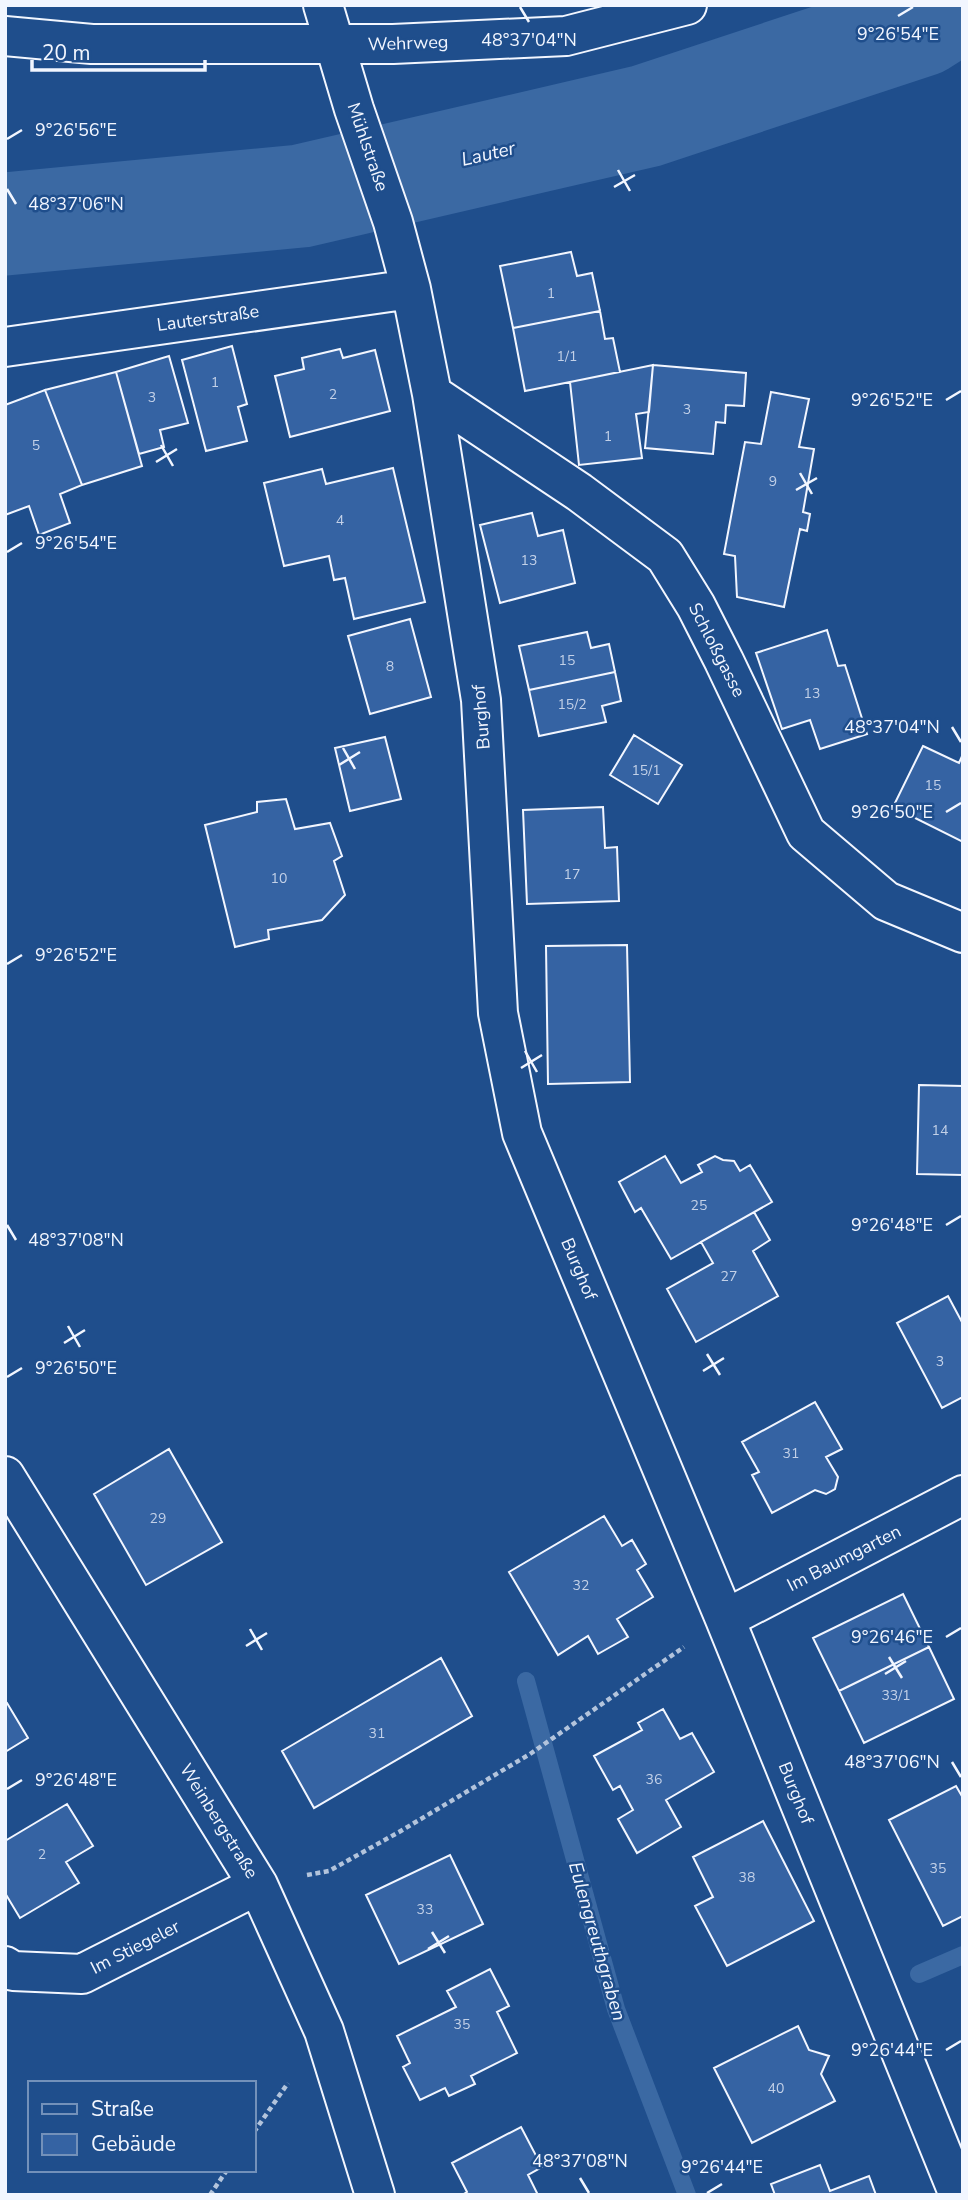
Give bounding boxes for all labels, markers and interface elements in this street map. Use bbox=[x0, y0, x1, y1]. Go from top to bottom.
text: 9°26'54"E bbox=[857, 22, 939, 46]
scale bar bbox=[32, 28, 205, 72]
text: 48°37'04"N bbox=[481, 28, 577, 52]
street label: Wehrweg bbox=[367, 30, 449, 56]
text: 20 m bbox=[42, 39, 91, 67]
street label: Mühlstraße bbox=[342, 99, 394, 195]
text: 9°26'56"E bbox=[35, 118, 117, 142]
water label: Lauter bbox=[459, 135, 519, 173]
text: 48°37'06"N bbox=[28, 192, 124, 216]
house number: 1 bbox=[547, 284, 555, 303]
street label: Lauterstraße bbox=[155, 299, 261, 337]
house number: 1/1 bbox=[557, 347, 577, 366]
house number: 1 bbox=[211, 373, 219, 392]
house number: 2 bbox=[329, 385, 337, 404]
house number: 3 bbox=[148, 388, 156, 407]
text: 9°26'52"E bbox=[851, 388, 933, 412]
house number: 3 bbox=[683, 400, 691, 419]
house number: 1 bbox=[604, 427, 612, 446]
house number: 5 bbox=[32, 436, 40, 455]
house number: 9 bbox=[769, 472, 777, 491]
house number: 4 bbox=[336, 511, 344, 530]
text: 9°26'54"E bbox=[35, 531, 117, 555]
house number: 13 bbox=[521, 551, 537, 570]
street label: Schloßgasse bbox=[683, 599, 751, 701]
house number: 15 bbox=[559, 651, 575, 670]
house number: 8 bbox=[386, 657, 394, 676]
street label: Burghof bbox=[466, 682, 496, 751]
house number: 13 bbox=[804, 684, 820, 703]
house number: 15/2 bbox=[557, 695, 587, 714]
text: 48°37'04"N bbox=[844, 715, 940, 739]
house number: 15/1 bbox=[631, 761, 661, 780]
house number: 15 bbox=[925, 776, 941, 795]
text: 9°26'50"E bbox=[851, 800, 933, 824]
house number: 17 bbox=[564, 865, 580, 884]
house number: 10 bbox=[271, 869, 287, 888]
text: 9°26'52"E bbox=[35, 943, 117, 967]
house number: 14 bbox=[932, 1121, 948, 1140]
house number: 25 bbox=[691, 1196, 707, 1215]
text: 9°26'48"E bbox=[851, 1213, 933, 1237]
text: 48°37'08"N bbox=[28, 1228, 124, 1252]
street label: Burghof bbox=[555, 1234, 603, 1305]
house number: 27 bbox=[721, 1267, 737, 1286]
house number: 3 bbox=[936, 1352, 944, 1371]
text: 9°26'50"E bbox=[35, 1356, 117, 1380]
house number: 31 bbox=[783, 1444, 799, 1463]
house number: 29 bbox=[150, 1509, 166, 1528]
street label: Im Baumgarten bbox=[783, 1519, 905, 1597]
house number: 32 bbox=[573, 1576, 589, 1595]
text: 9°26'46"E bbox=[851, 1625, 933, 1649]
house number: 33/1 bbox=[881, 1686, 911, 1705]
house number: 31 bbox=[369, 1724, 385, 1743]
text: 48°37'06"N bbox=[844, 1750, 940, 1774]
street label: Burghof bbox=[773, 1758, 820, 1829]
street label: Weinbergstraße bbox=[174, 1759, 264, 1883]
text: 9°26'48"E bbox=[35, 1768, 117, 1792]
house number: 36 bbox=[646, 1770, 662, 1789]
house number: 2 bbox=[38, 1845, 46, 1864]
water label: Eulengreuthgraben bbox=[562, 1859, 632, 2024]
house number: 35 bbox=[930, 1859, 946, 1878]
house number: 38 bbox=[739, 1868, 755, 1887]
house number: 33 bbox=[417, 1900, 433, 1919]
street label: Im Stiegeler bbox=[86, 1914, 184, 1980]
house number: 35 bbox=[454, 2015, 470, 2034]
text: 9°26'44"E bbox=[851, 2038, 933, 2062]
house number: 40 bbox=[768, 2079, 784, 2098]
legend bbox=[28, 2081, 256, 2172]
text: Straße bbox=[91, 2095, 154, 2123]
text: Gebäude bbox=[91, 2130, 176, 2158]
text: 48°37'08"N bbox=[532, 2149, 628, 2173]
text: 9°26'44"E bbox=[681, 2155, 763, 2179]

